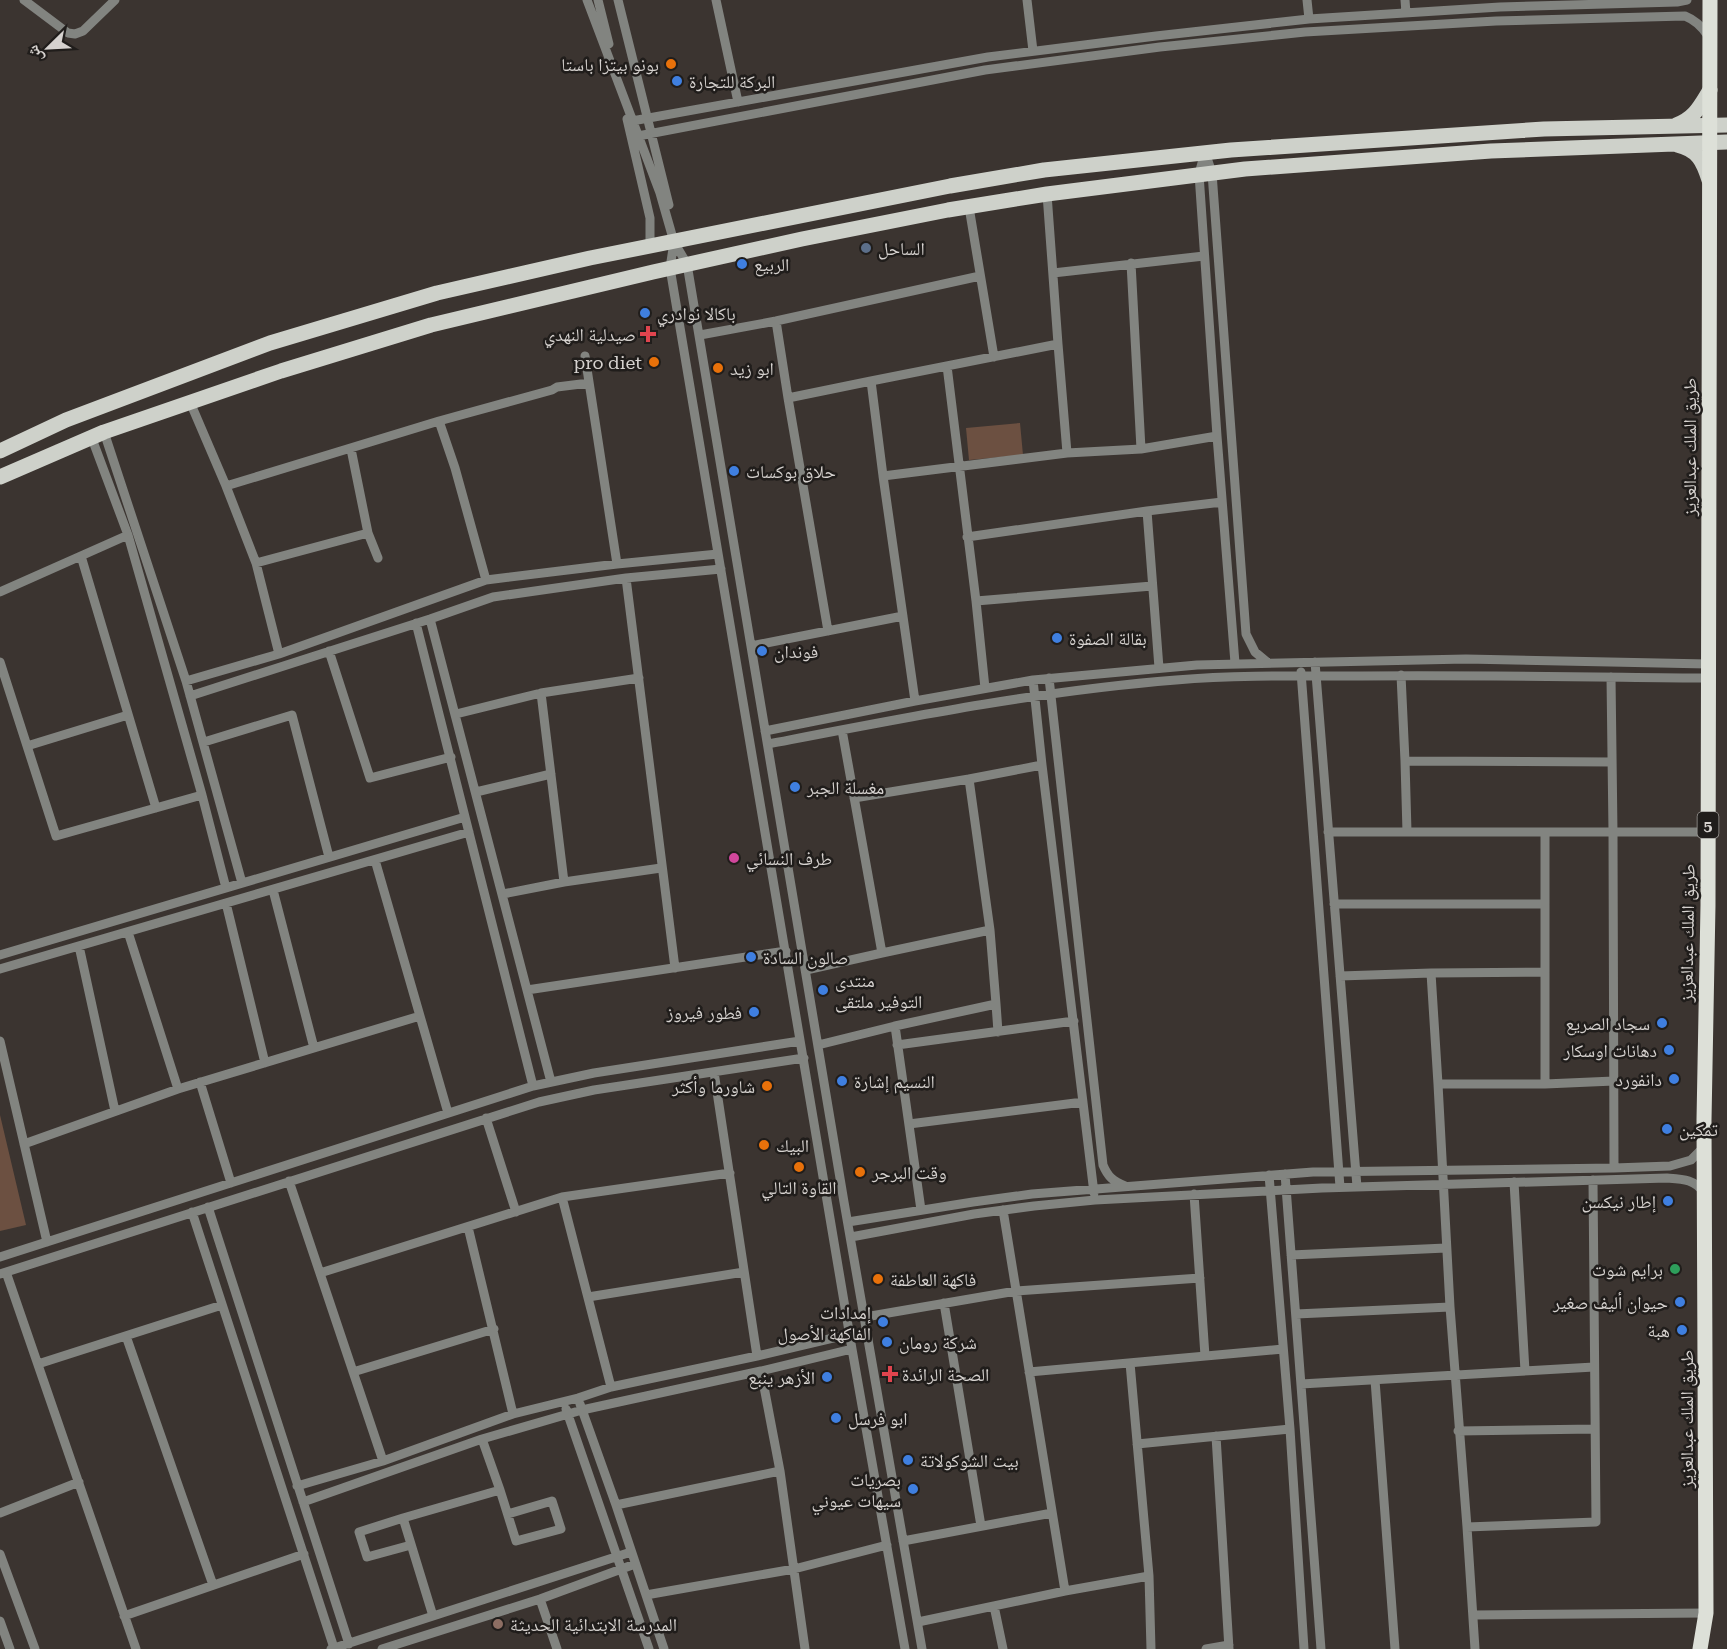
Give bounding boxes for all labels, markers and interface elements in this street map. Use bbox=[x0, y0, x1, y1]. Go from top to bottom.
north arrow bbox=[18, 18, 78, 78]
text: ش bbox=[23, 42, 47, 66]
place label: بونو بيتزا باستا bbox=[561, 54, 659, 75]
marker: بونو بيتزا باستا bbox=[664, 57, 678, 71]
place label: البركة للتجارة bbox=[689, 71, 775, 92]
marker: البركة للتجارة bbox=[670, 74, 684, 88]
place label: الساحل bbox=[878, 238, 925, 260]
marker: الساحل bbox=[859, 241, 873, 255]
place label: الربيع bbox=[754, 254, 789, 277]
marker: الربيع bbox=[735, 257, 749, 271]
place label: باكالا نوادري bbox=[657, 303, 736, 328]
marker: باكالا نوادري bbox=[638, 306, 652, 320]
place label: صيدلية النهدي bbox=[544, 324, 636, 349]
marker: صيدلية النهدي bbox=[641, 327, 655, 341]
place label: pro diet bbox=[574, 352, 642, 373]
marker: pro diet bbox=[647, 355, 661, 369]
place label: ابو زيد bbox=[730, 358, 774, 379]
marker: ابو زيد bbox=[711, 361, 725, 375]
street label: طريق الملك عبدالعزيز bbox=[1679, 378, 1701, 517]
place label: حلاق بوكسات bbox=[746, 461, 836, 483]
marker: حلاق بوكسات bbox=[727, 464, 741, 478]
place label: بقالة الصفوة bbox=[1069, 628, 1147, 649]
marker: بقالة الصفوة bbox=[1050, 631, 1064, 645]
place label: فوندان bbox=[774, 641, 818, 663]
marker: فوندان bbox=[755, 644, 769, 658]
place label: مغسلة الجبر bbox=[806, 777, 884, 798]
marker: مغسلة الجبر bbox=[788, 780, 802, 794]
road number: 5 bbox=[1698, 812, 1718, 838]
place label: طرف النسائي bbox=[746, 848, 832, 873]
marker: طرف النسائي bbox=[727, 851, 741, 865]
street label: طريق الملك عبدالعزيز bbox=[1675, 864, 1700, 1003]
place label: صالون السادة bbox=[763, 947, 848, 969]
marker: صالون السادة bbox=[744, 950, 758, 964]
place label: منتدى التوفير ملتقى bbox=[835, 970, 922, 1013]
marker: منتدى التوفير ملتقى bbox=[816, 983, 830, 997]
place label: فطور فيروز bbox=[666, 1002, 742, 1023]
marker: فطور فيروز bbox=[747, 1005, 761, 1019]
place label: سجاد الصريع bbox=[1565, 1013, 1650, 1036]
marker: سجاد الصريع bbox=[1655, 1016, 1669, 1030]
place label: دهانات اوسكار bbox=[1563, 1040, 1657, 1061]
marker: دهانات اوسكار bbox=[1662, 1043, 1676, 1057]
place label: دانفورد bbox=[1616, 1069, 1662, 1090]
place label: النسيم إشارة bbox=[854, 1071, 935, 1094]
marker: دانفورد bbox=[1667, 1072, 1681, 1086]
marker: النسيم إشارة bbox=[835, 1074, 849, 1088]
place label: شاورما وأكثر bbox=[671, 1076, 755, 1097]
marker: شاورما وأكثر bbox=[760, 1079, 774, 1093]
place label: تمكين bbox=[1679, 1119, 1718, 1141]
marker: تمكين bbox=[1660, 1122, 1674, 1136]
place label: البيك bbox=[776, 1135, 809, 1156]
marker: البيك bbox=[757, 1138, 771, 1152]
marker: القاوة التالي bbox=[792, 1160, 806, 1174]
place label: وقت البرجر bbox=[871, 1162, 947, 1183]
marker: وقت البرجر bbox=[853, 1165, 867, 1179]
place label: القاوة التالي bbox=[761, 1177, 837, 1202]
place label: إطار نيكسن bbox=[1582, 1191, 1656, 1213]
marker: إطار نيكسن bbox=[1661, 1194, 1675, 1208]
place label: برايم شوت bbox=[1592, 1259, 1663, 1282]
marker: برايم شوت bbox=[1668, 1262, 1682, 1276]
place label: فاكهة العاطفة bbox=[890, 1269, 976, 1290]
marker: فاكهة العاطفة bbox=[871, 1272, 885, 1286]
place label: حيوان أليف صغير bbox=[1552, 1292, 1668, 1314]
marker: حيوان أليف صغير bbox=[1673, 1295, 1687, 1309]
place label: إمدادات الفاكهة الأصول bbox=[777, 1302, 871, 1345]
marker: إمدادات الفاكهة الأصول bbox=[876, 1315, 890, 1329]
place label: هبة bbox=[1647, 1320, 1670, 1341]
marker: هبة bbox=[1675, 1323, 1689, 1337]
place label: شركة رومان bbox=[899, 1332, 977, 1354]
marker: شركة رومان bbox=[880, 1335, 894, 1349]
street label: طريق الملك عبدالعزيز bbox=[1676, 1350, 1698, 1489]
place label: الصحة الرائدة bbox=[902, 1364, 989, 1385]
place label: الأزهر ينبع bbox=[748, 1367, 815, 1390]
marker: الصحة الرائدة bbox=[883, 1367, 897, 1381]
marker: الأزهر ينبع bbox=[820, 1370, 834, 1384]
place label: ابو فرسل bbox=[848, 1408, 908, 1430]
marker: ابو فرسل bbox=[829, 1411, 843, 1425]
place label: بيت الشوكولاتة bbox=[920, 1450, 1019, 1471]
marker: بيت الشوكولاتة bbox=[901, 1453, 915, 1467]
place label: بصريات سيهات عيوني bbox=[812, 1469, 901, 1515]
marker: بصريات سيهات عيوني bbox=[906, 1482, 920, 1496]
place label: المدرسة الابتدائية الحديثة bbox=[510, 1614, 677, 1635]
marker: المدرسة الابتدائية الحديثة bbox=[491, 1617, 505, 1631]

